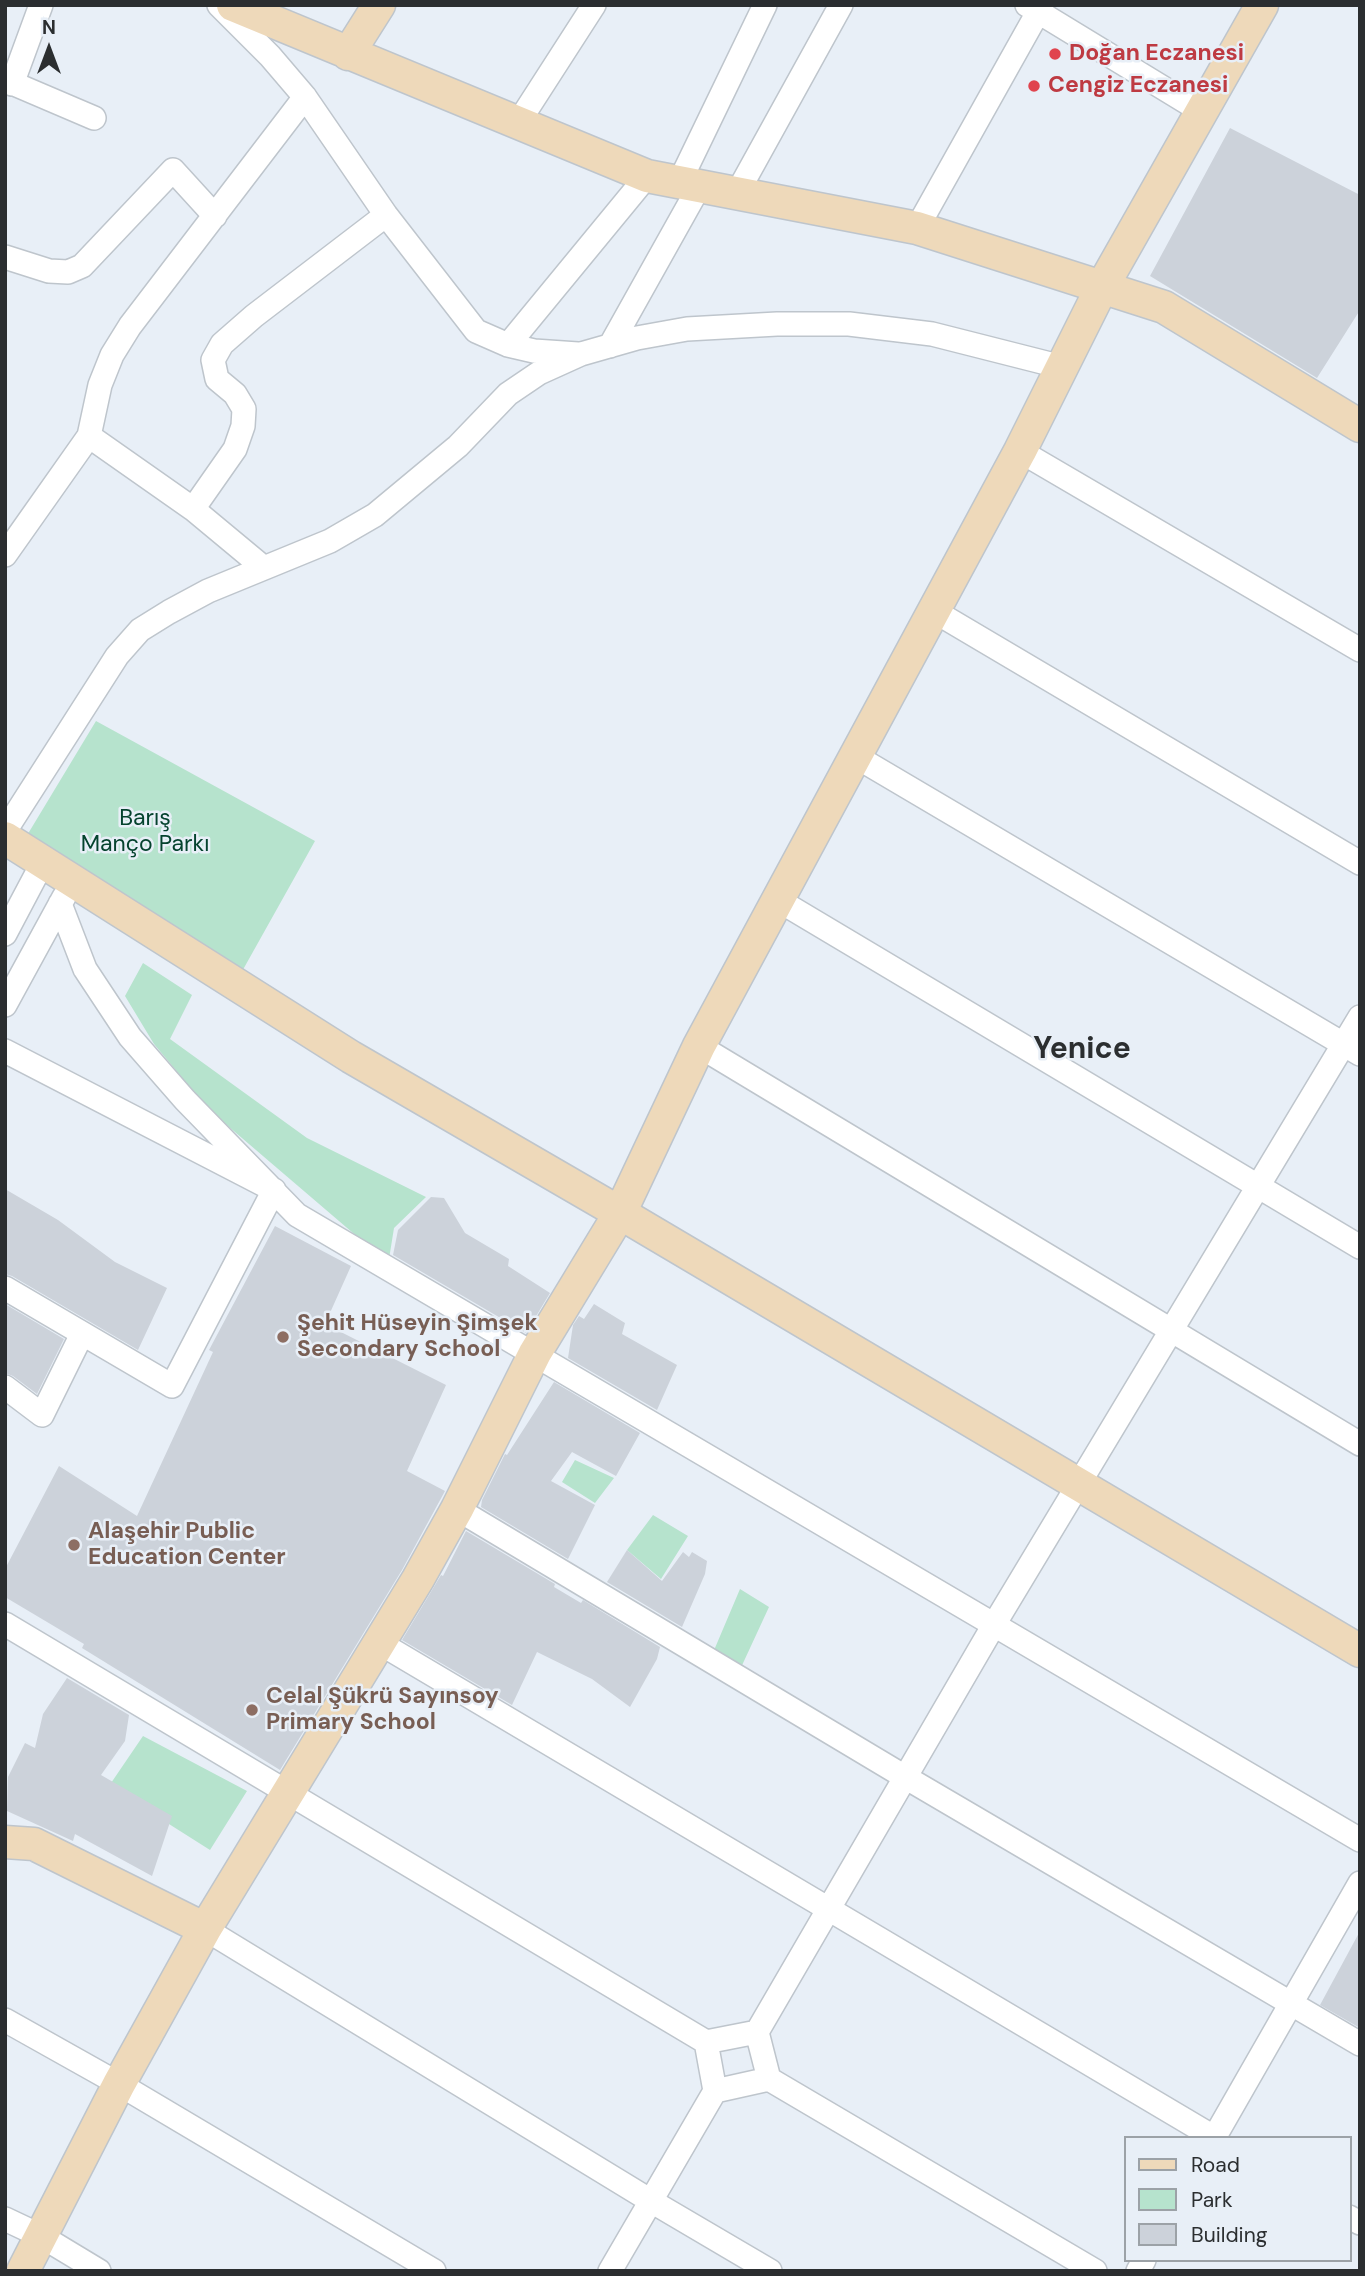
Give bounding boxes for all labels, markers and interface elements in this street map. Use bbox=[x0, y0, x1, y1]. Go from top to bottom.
north arrow bbox=[14, 14, 84, 84]
text: N bbox=[42, 15, 56, 40]
place label: Doğan Eczanesi bbox=[1069, 40, 1244, 68]
marker: Doğan Eczanesi bbox=[1047, 46, 1063, 62]
place label: Cengiz Eczanesi bbox=[1048, 72, 1228, 100]
marker: Cengiz Eczanesi bbox=[1026, 78, 1042, 94]
park label: Barış Manço Parkı bbox=[81, 805, 209, 859]
district label: Yenice bbox=[1033, 1032, 1131, 1068]
place label: Şehit Hüseyin Şimşek Secondary School bbox=[297, 1310, 538, 1364]
marker: Şehit Hüseyin Şimşek Secondary School bbox=[275, 1329, 291, 1345]
place label: Alaşehir Public Education Center bbox=[88, 1518, 286, 1572]
marker: Alaşehir Public Education Center bbox=[66, 1537, 82, 1553]
place label: Celal Şükrü Sayınsoy Primary School bbox=[266, 1683, 499, 1737]
marker: Celal Şükrü Sayınsoy Primary School bbox=[244, 1702, 260, 1718]
legend bbox=[1124, 2136, 1351, 2262]
text: Road bbox=[1191, 2151, 1240, 2179]
text: Park bbox=[1191, 2186, 1232, 2214]
text: Building bbox=[1191, 2221, 1267, 2249]

